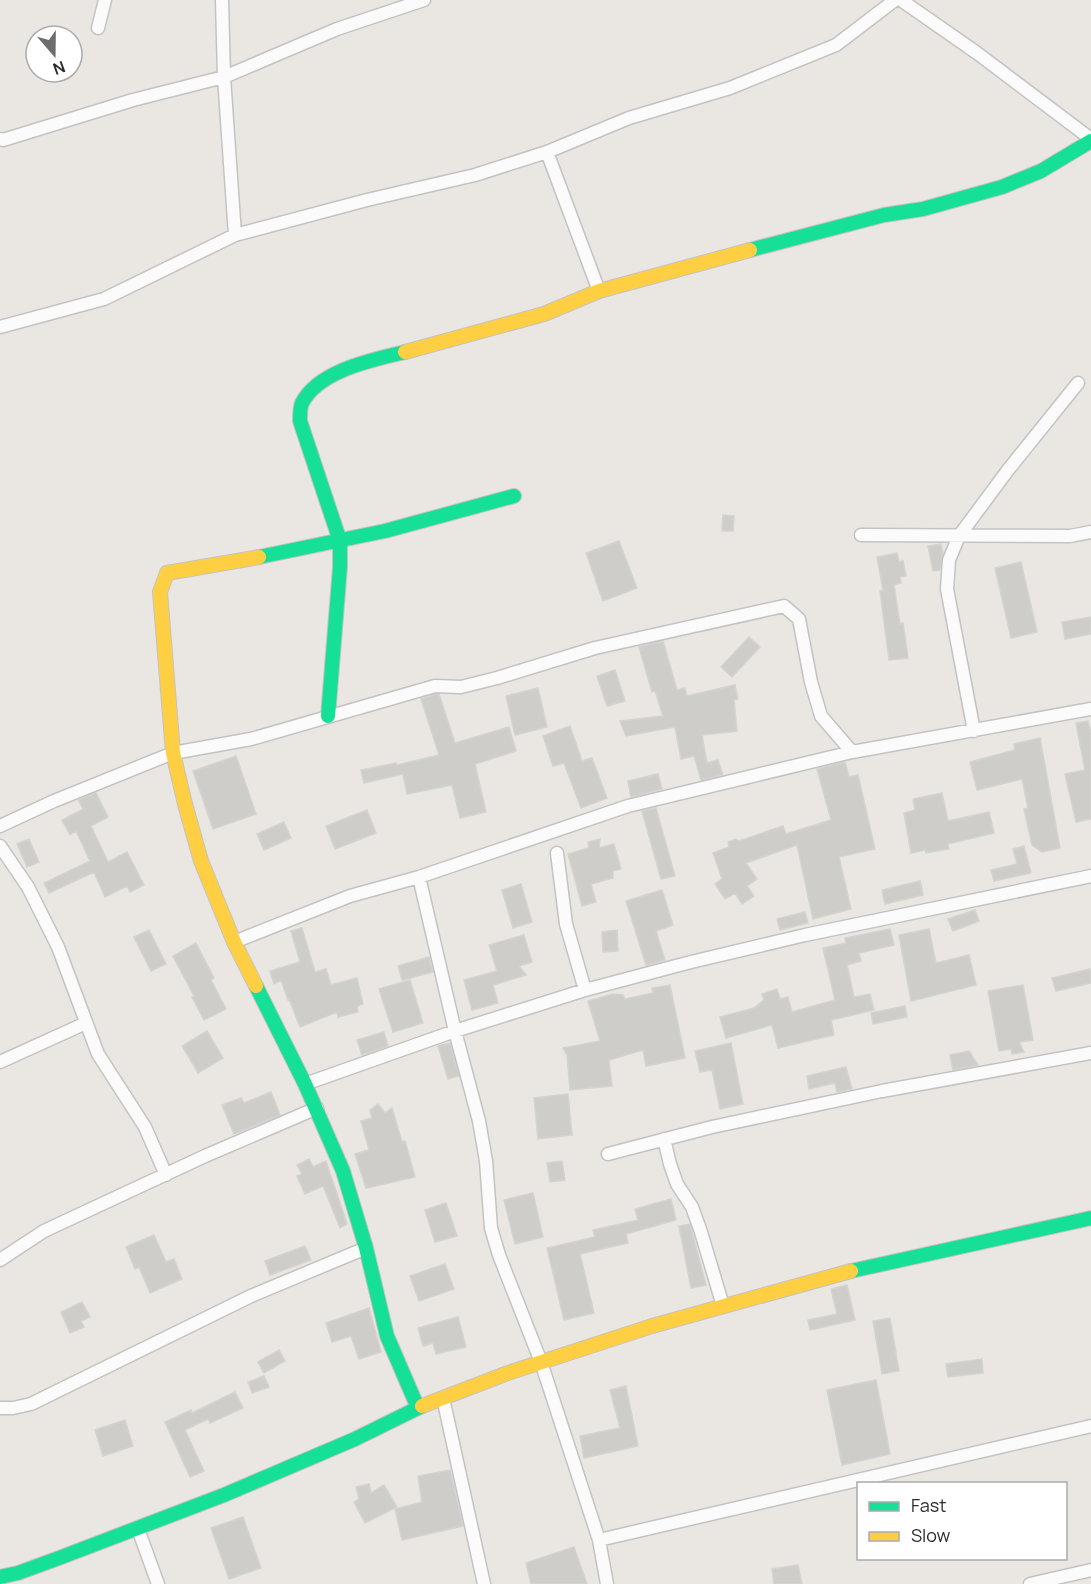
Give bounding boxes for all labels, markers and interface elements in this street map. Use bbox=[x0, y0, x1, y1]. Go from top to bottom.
north arrow bbox=[24, 24, 84, 84]
text: N bbox=[50, 56, 68, 80]
legend bbox=[857, 1482, 1067, 1560]
text: Fast bbox=[911, 1493, 946, 1517]
text: Slow bbox=[911, 1523, 951, 1547]

